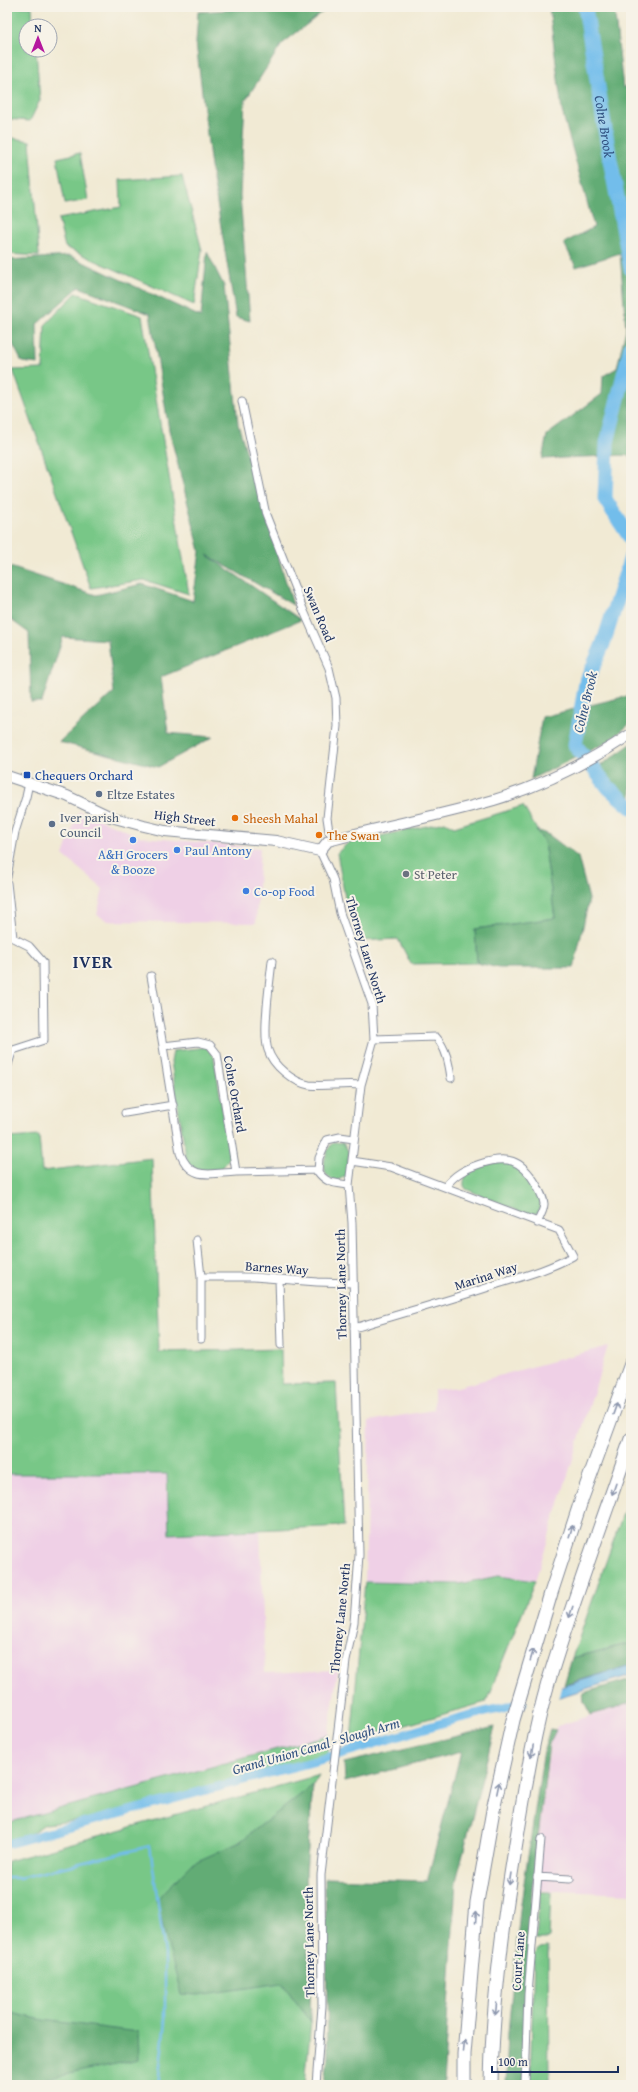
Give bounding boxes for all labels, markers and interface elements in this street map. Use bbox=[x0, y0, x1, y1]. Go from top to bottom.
north arrow bbox=[18, 18, 58, 58]
text: N bbox=[34, 20, 42, 36]
water label: Colne Brook bbox=[590, 94, 620, 160]
street label: Swan Road bbox=[299, 583, 339, 645]
water label: Colne Brook bbox=[568, 669, 602, 735]
place label: Chequers Orchard bbox=[35, 766, 133, 785]
marker: Chequers Orchard bbox=[22, 770, 32, 780]
place label: Eltze Estates bbox=[107, 785, 175, 804]
marker: Eltze Estates bbox=[94, 789, 104, 799]
street label: High Street bbox=[153, 805, 217, 831]
place label: Iver parish Council bbox=[60, 808, 120, 842]
place label: Sheesh Mahal bbox=[243, 809, 318, 828]
marker: Sheesh Mahal bbox=[230, 813, 240, 823]
marker: Iver parish Council bbox=[47, 819, 57, 829]
place label: The Swan bbox=[327, 826, 380, 845]
marker: The Swan bbox=[314, 830, 324, 840]
marker: A&H Grocers & Booze bbox=[128, 835, 138, 845]
place label: Paul Antony bbox=[185, 841, 252, 860]
place label: A&H Grocers & Booze bbox=[98, 845, 168, 879]
marker: Paul Antony bbox=[172, 845, 182, 855]
place label: St Peter bbox=[414, 865, 458, 884]
marker: St Peter bbox=[401, 869, 411, 879]
place label: Co-op Food bbox=[254, 882, 315, 901]
marker: Co-op Food bbox=[241, 886, 251, 896]
street label: Thorney Lane North bbox=[341, 894, 391, 1006]
district label: IVER bbox=[73, 949, 113, 974]
street label: Colne Orchard bbox=[219, 1054, 251, 1134]
street label: Thorney Lane North bbox=[331, 1228, 351, 1339]
street label: Barnes Way bbox=[245, 1256, 310, 1280]
street label: Marina Way bbox=[452, 1257, 520, 1295]
one-way arrow bbox=[611, 1403, 619, 1415]
one-way arrow bbox=[610, 1483, 617, 1496]
one-way arrow bbox=[568, 1525, 575, 1538]
street label: Thorney Lane North bbox=[325, 1561, 355, 1674]
one-way arrow bbox=[567, 1605, 574, 1618]
one-way arrow bbox=[529, 1649, 536, 1662]
water label: Grand Union Canal - Slough Arm bbox=[230, 1712, 402, 1780]
one-way arrow bbox=[528, 1745, 536, 1758]
one-way arrow bbox=[494, 1782, 502, 1795]
one-way arrow bbox=[506, 1872, 514, 1885]
street label: Thorney Lane North bbox=[299, 1886, 319, 1997]
one-way arrow bbox=[472, 1911, 479, 1924]
street label: Court Lane bbox=[506, 1931, 530, 1991]
one-way arrow bbox=[492, 2002, 499, 2015]
one-way arrow bbox=[461, 2040, 468, 2053]
scale bar bbox=[492, 2048, 618, 2074]
text: 100 m bbox=[498, 2053, 528, 2070]

